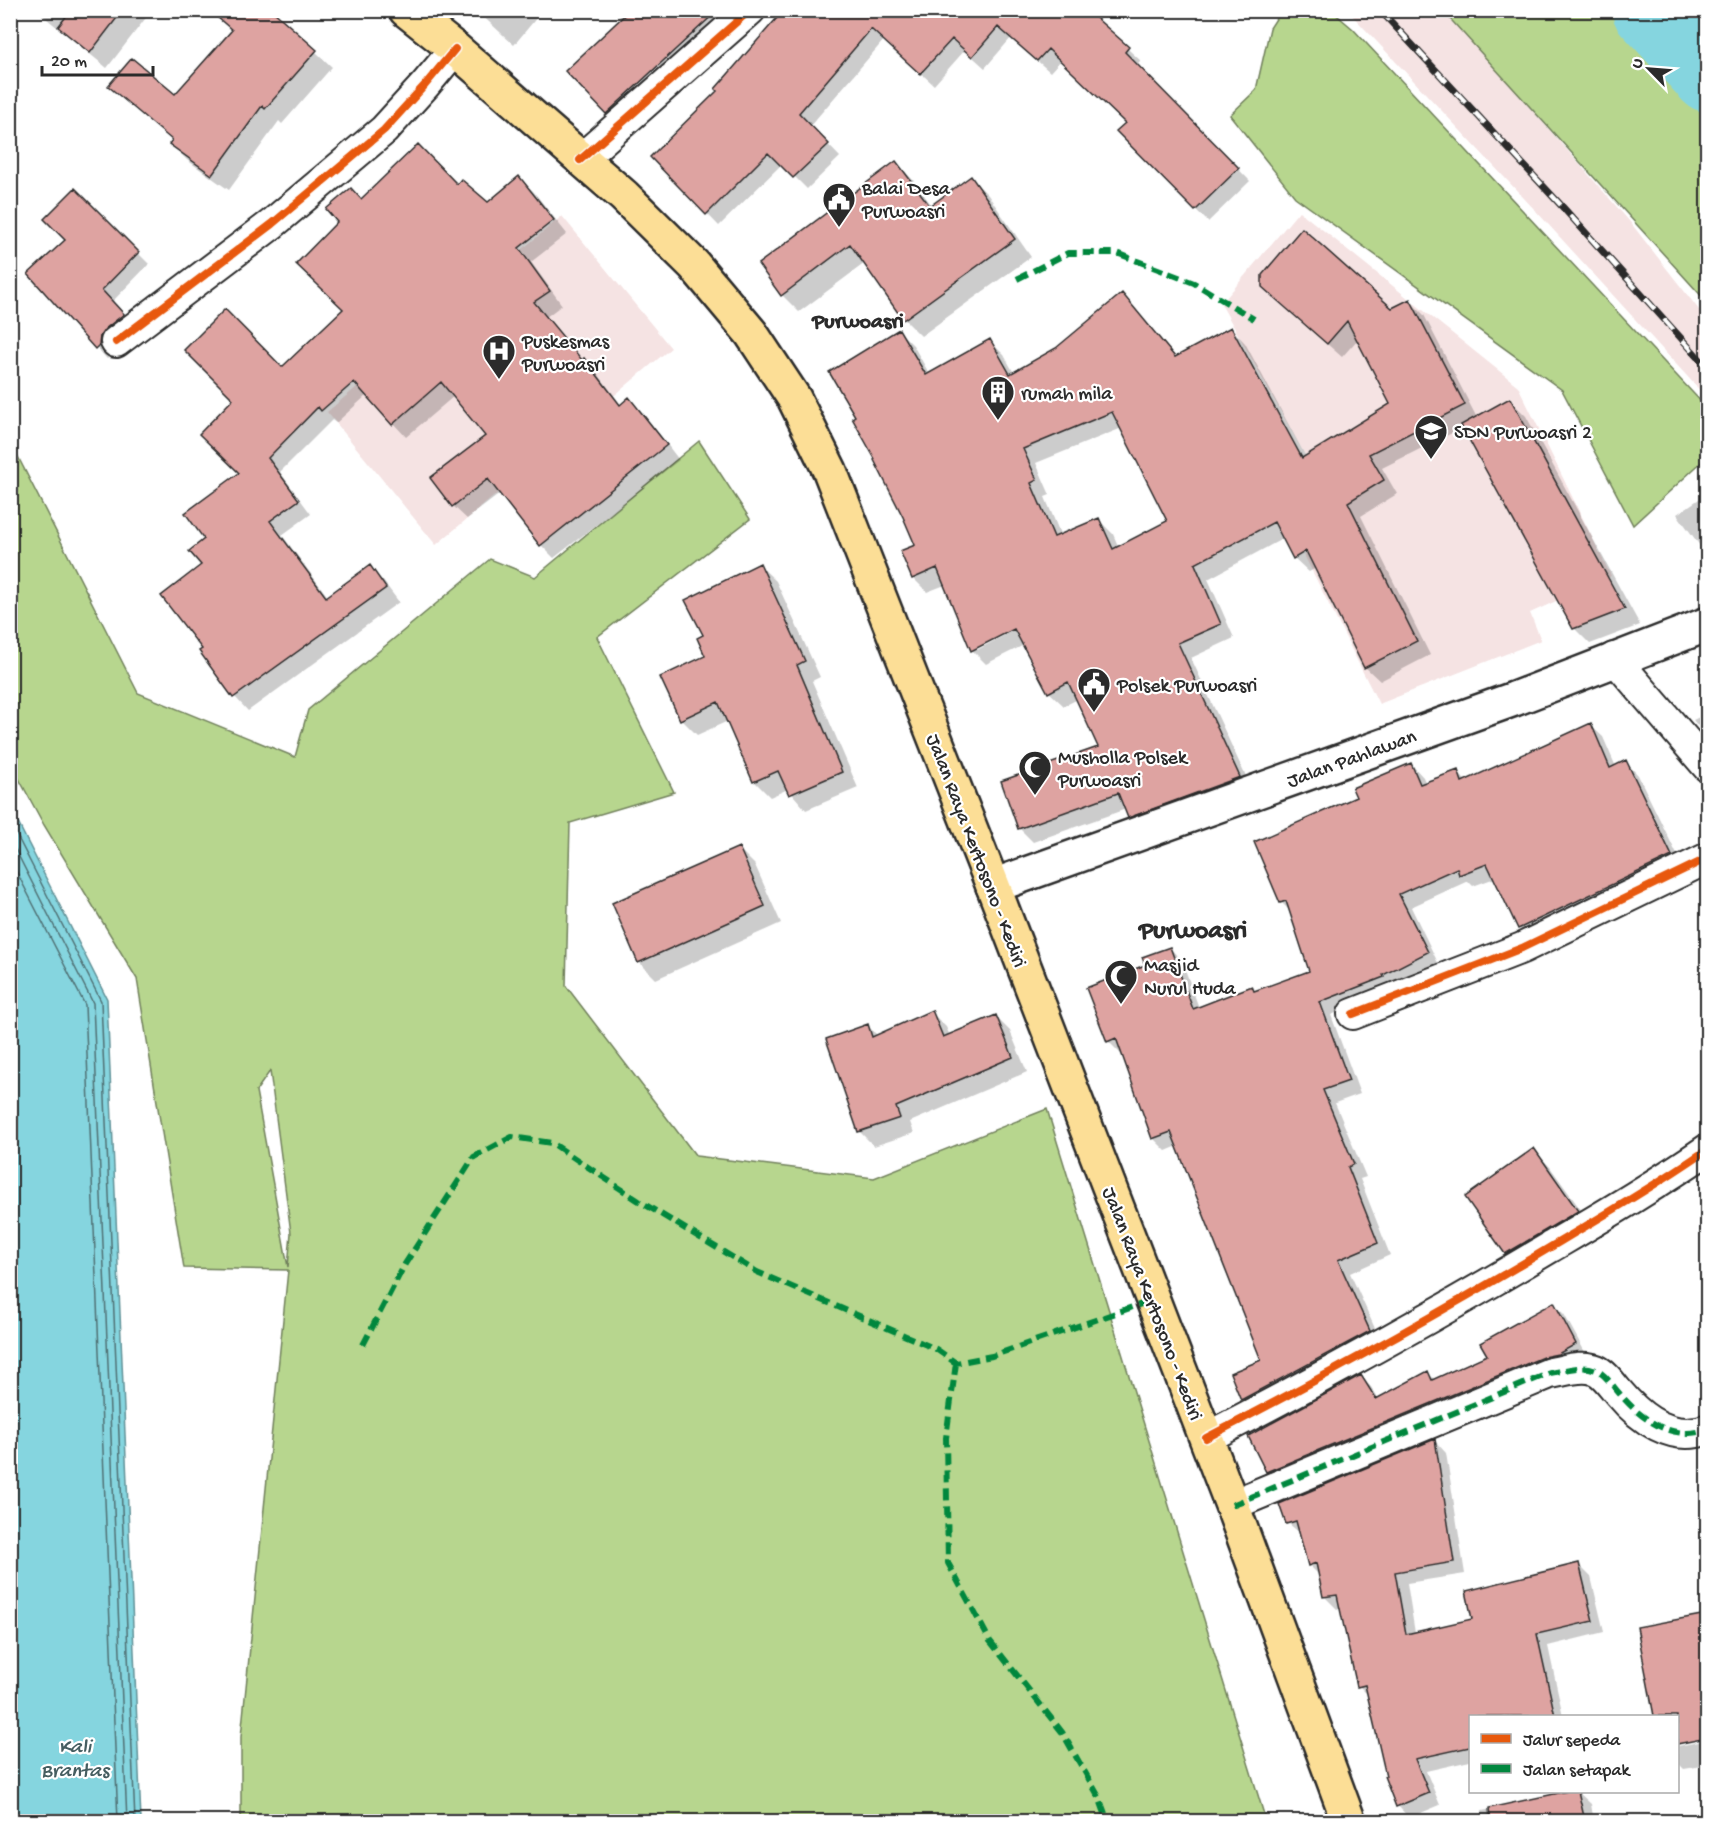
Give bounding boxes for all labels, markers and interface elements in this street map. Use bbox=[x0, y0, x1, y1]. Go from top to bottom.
scale bar bbox=[42, 39, 153, 77]
north arrow bbox=[1619, 39, 1679, 99]
text: 20 m bbox=[51, 52, 87, 73]
text: U bbox=[1628, 55, 1649, 72]
place label: Balai Desa Purwoasri bbox=[861, 179, 951, 225]
public building icon: Balai Desa Purwoasri bbox=[821, 181, 857, 228]
district label: Purwoasri bbox=[811, 310, 904, 336]
place label: Puskesmas Purwoasri bbox=[521, 332, 610, 378]
hospital icon: Puskesmas Purwoasri bbox=[481, 333, 517, 380]
building icon: rumah mila bbox=[980, 374, 1016, 421]
place label: rumah mila bbox=[1021, 384, 1113, 407]
school or university icon: SDN Purwoasri 2 bbox=[1413, 413, 1449, 460]
place label: SDN Purwoasri 2 bbox=[1454, 423, 1592, 446]
public building icon: Polsek Purwoasri bbox=[1076, 666, 1112, 713]
place label: Polsek Purwoasri bbox=[1116, 676, 1257, 699]
street label: Jalan Pahlawan bbox=[1284, 726, 1420, 794]
street label: Jalan Raya Kertosono - Kediri bbox=[920, 731, 1030, 971]
place label: Musholla Polsek Purwoasri bbox=[1057, 748, 1189, 794]
mosque icon: Musholla Polsek Purwoasri bbox=[1017, 749, 1053, 796]
district label: Purwoasri bbox=[1137, 917, 1247, 948]
place label: Masjid Nurul Huda bbox=[1144, 956, 1237, 1002]
mosque icon: Masjid Nurul Huda bbox=[1103, 958, 1139, 1005]
street label: Jalan Raya Kertosono - Kediri bbox=[1096, 1184, 1206, 1424]
legend bbox=[1469, 1715, 1679, 1793]
text: Jalur sepeda bbox=[1523, 1731, 1621, 1752]
water label: Kali Brantas bbox=[41, 1736, 111, 1785]
text: Jalan setapak bbox=[1523, 1761, 1631, 1782]

